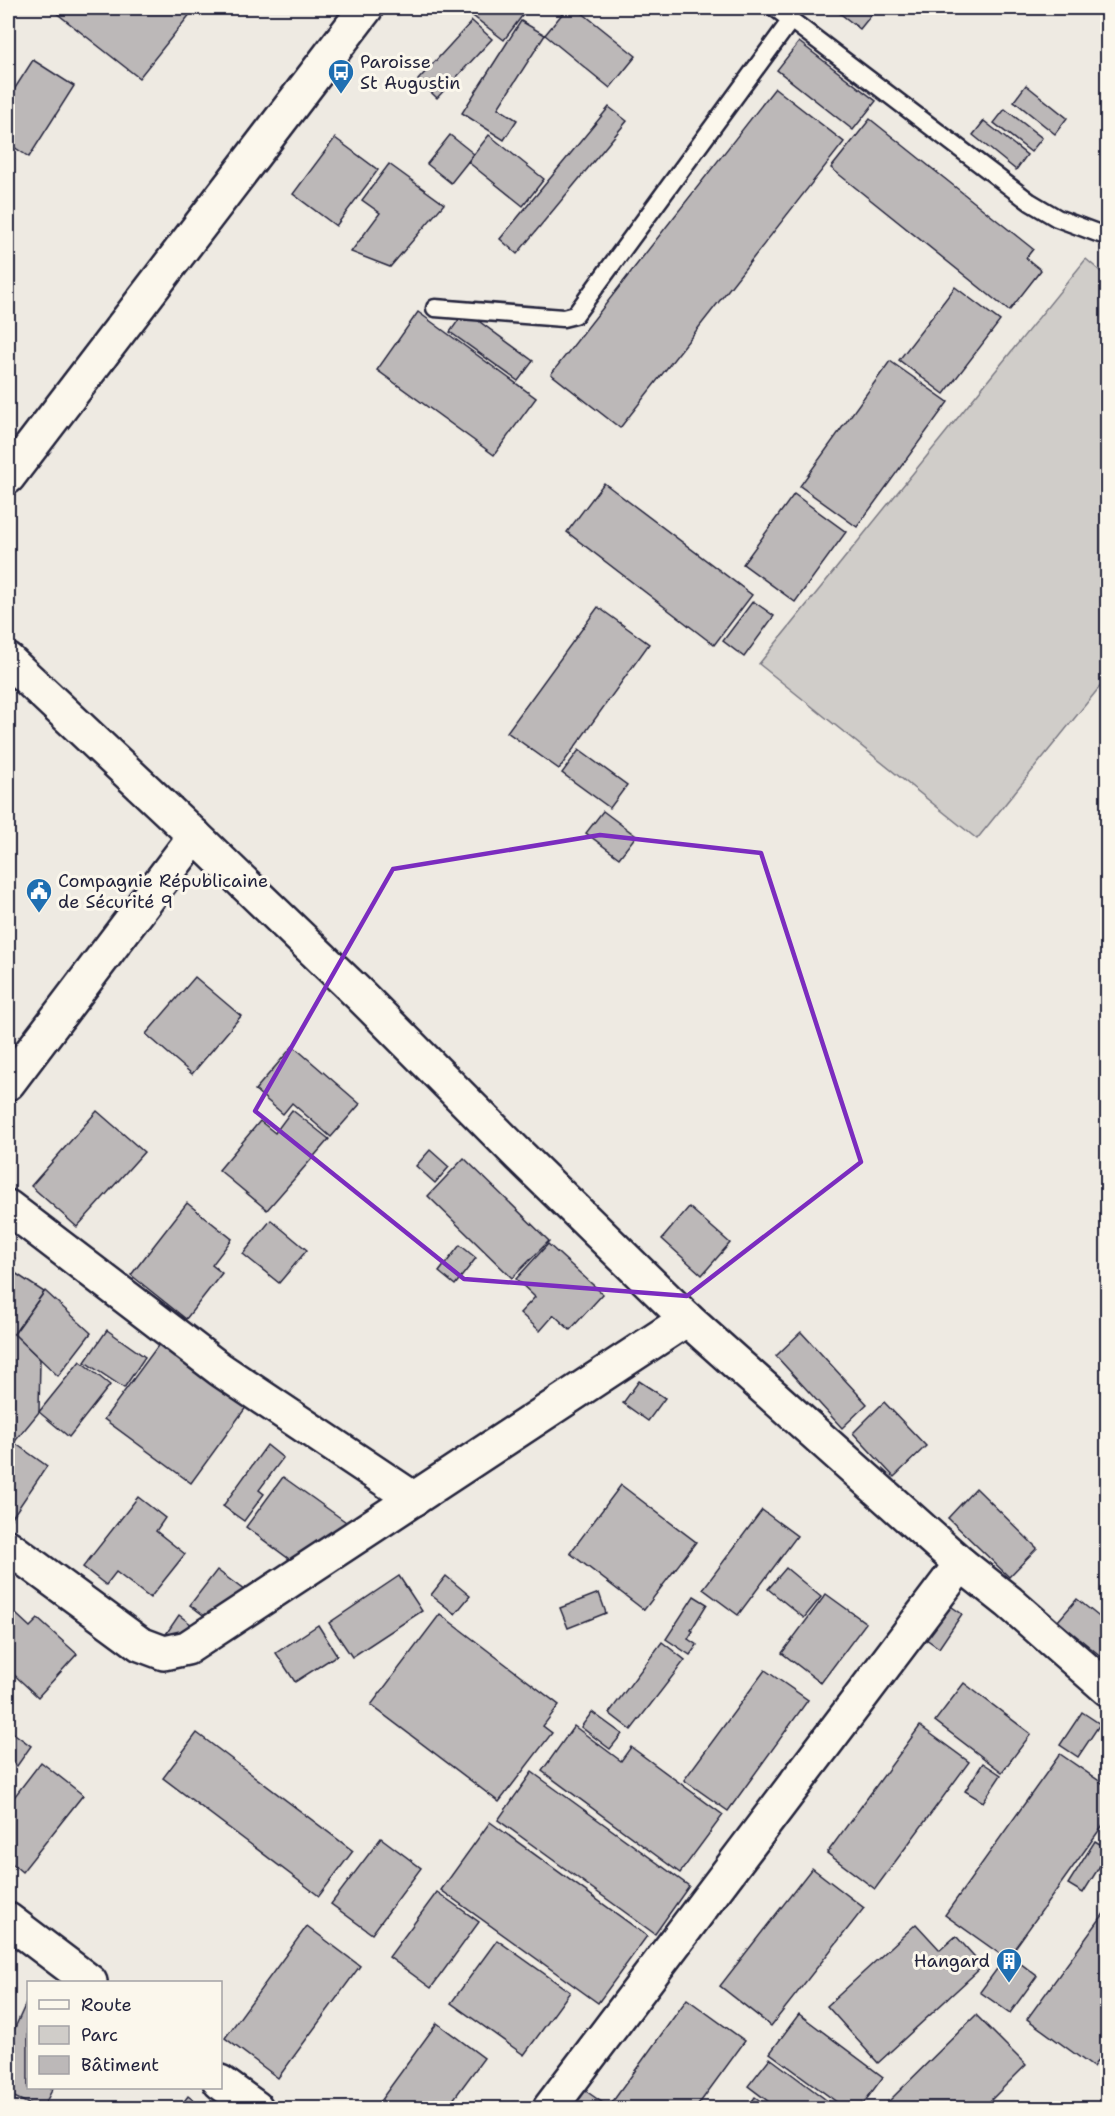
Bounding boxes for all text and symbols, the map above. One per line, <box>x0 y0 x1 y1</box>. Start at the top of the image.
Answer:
place label: Paroisse St Augustin <box>360 50 460 95</box>
bus stop icon: Paroisse St Augustin <box>326 57 356 95</box>
place label: Compagnie Républicaine de Sécurité 9 <box>58 869 268 914</box>
public building icon: Compagnie Républicaine de Sécurité 9 <box>24 876 54 914</box>
building icon: Hangard <box>994 1946 1024 1984</box>
place label: Hangard <box>914 1949 990 1973</box>
legend <box>27 1981 222 2089</box>
text: Route <box>81 1993 132 2017</box>
text: Parc <box>81 2023 118 2047</box>
text: Bâtiment <box>81 2053 159 2077</box>

